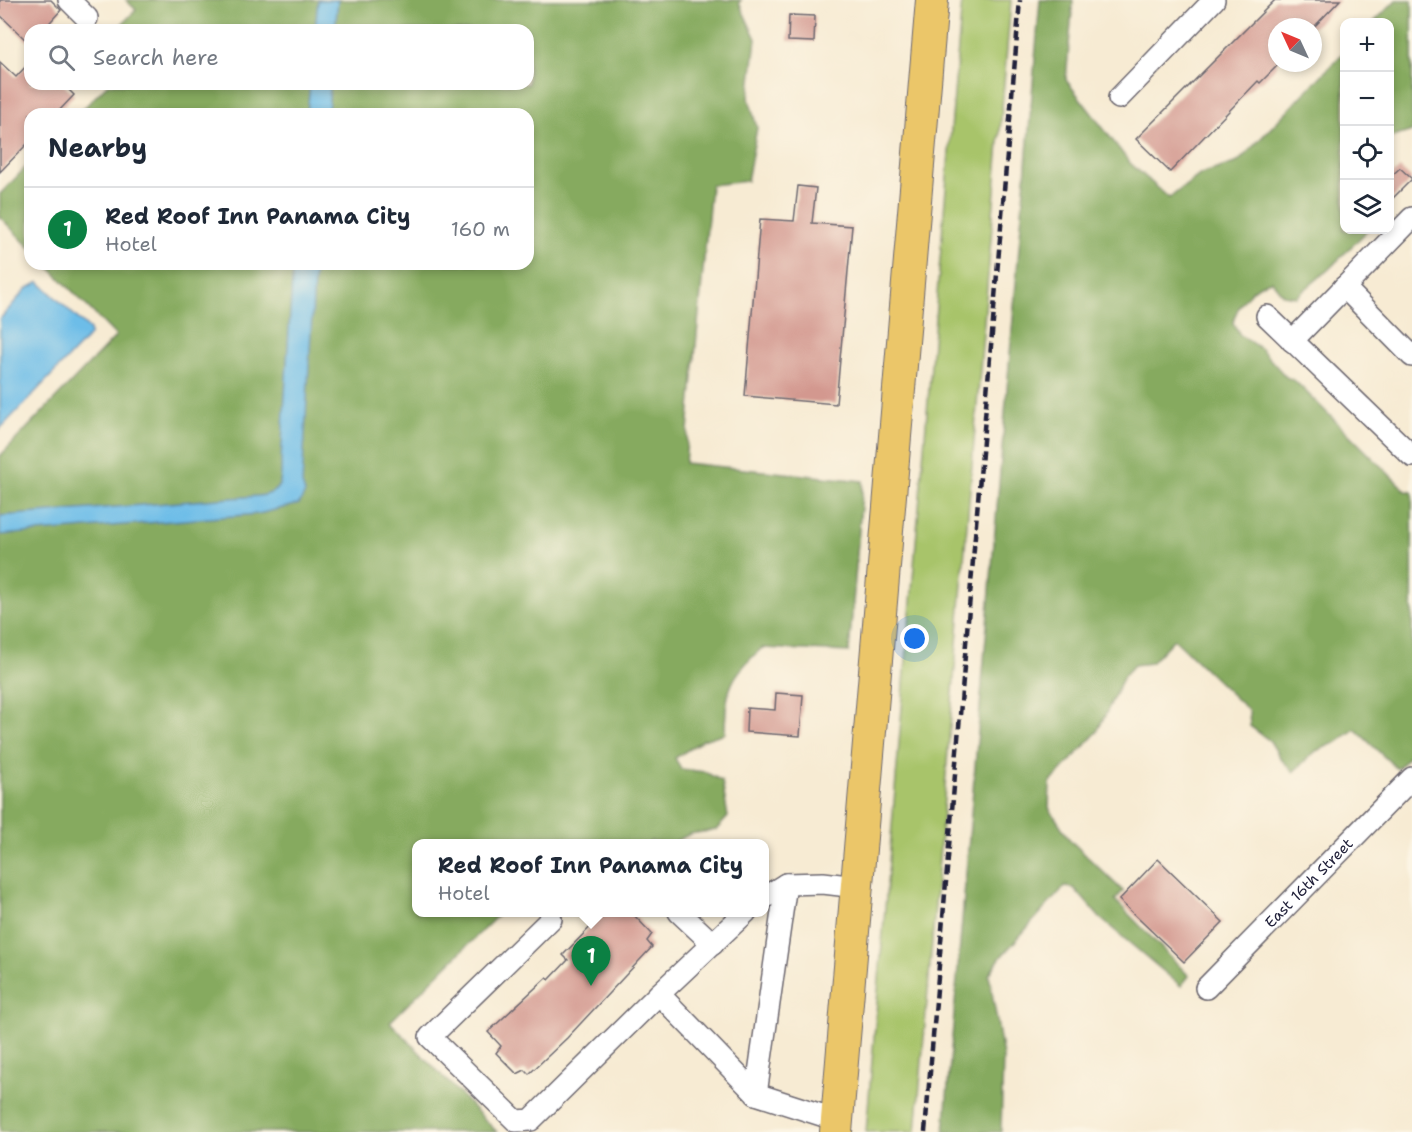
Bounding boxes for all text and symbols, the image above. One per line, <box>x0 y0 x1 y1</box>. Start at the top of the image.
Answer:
north arrow <box>1268 18 1322 72</box>
map controls <box>1340 18 1394 234</box>
button: + <box>1340 18 1394 72</box>
search box <box>24 24 534 90</box>
icon: search <box>45 41 78 74</box>
text: Search here <box>93 43 219 72</box>
button: − <box>1340 72 1394 126</box>
button: locate <box>1340 126 1394 180</box>
text: Nearby <box>48 130 147 165</box>
button: layers <box>1340 180 1394 234</box>
text: Red Roof Inn Panama City <box>105 202 411 231</box>
text: 1 <box>63 216 72 242</box>
text: 160 m <box>451 216 510 242</box>
text: Hotel <box>105 231 157 257</box>
your location <box>900 624 929 653</box>
street label: East 16th Street <box>1260 834 1357 932</box>
popup <box>412 839 769 917</box>
text: Red Roof Inn Panama City <box>438 851 743 880</box>
text: Hotel <box>438 880 490 906</box>
pin: 1 <box>572 936 610 986</box>

